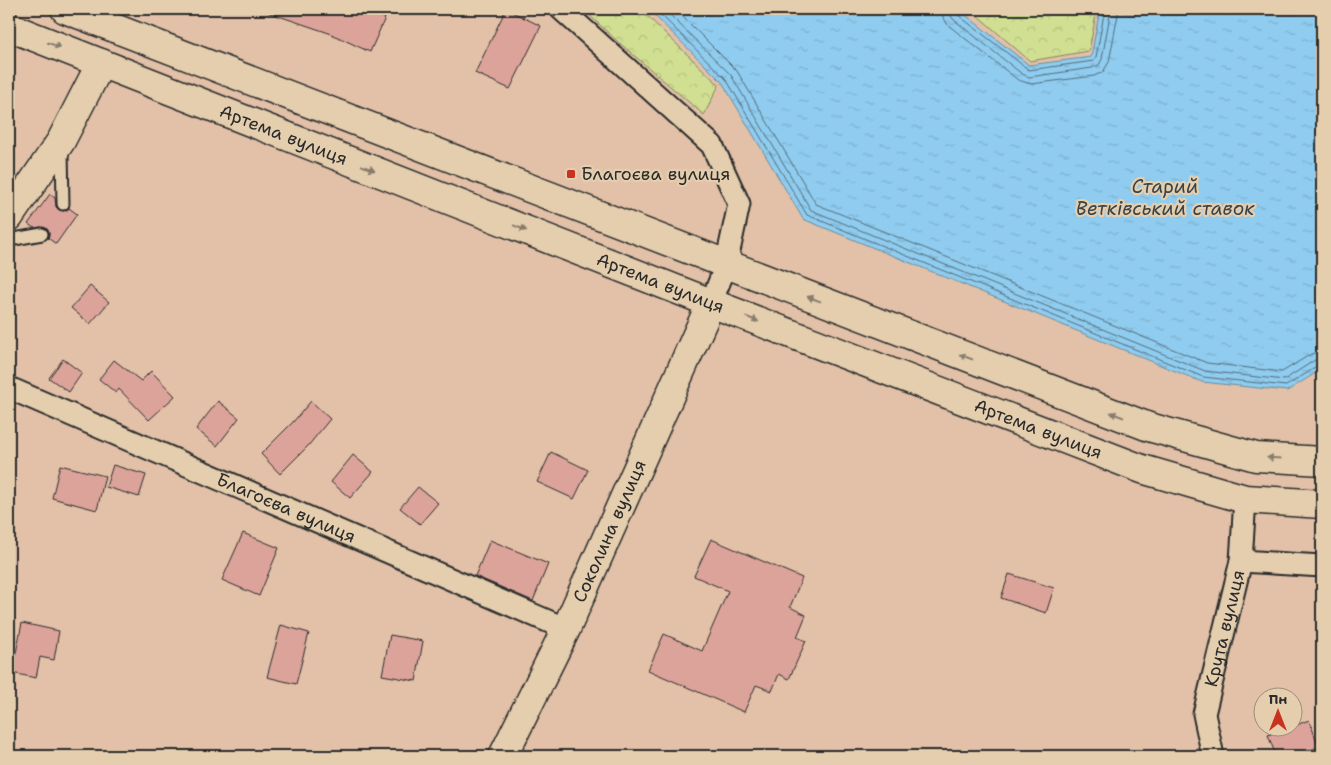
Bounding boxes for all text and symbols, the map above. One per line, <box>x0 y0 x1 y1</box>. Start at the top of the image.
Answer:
one-way arrow <box>47 41 62 49</box>
street label: Артема вулиця <box>216 99 351 171</box>
place label: Благоєва вулиця <box>581 162 730 186</box>
one-way arrow <box>361 165 375 173</box>
marker: Благоєва вулиця <box>565 168 577 180</box>
water label: Старий Ветківський ставок <box>1076 174 1255 221</box>
one-way arrow <box>512 225 527 232</box>
street label: Артема вулиця <box>593 247 728 319</box>
one-way arrow <box>806 295 821 303</box>
one-way arrow <box>745 315 760 323</box>
one-way arrow <box>958 353 973 360</box>
street label: Артема вулиця <box>971 394 1106 465</box>
one-way arrow <box>1110 411 1125 418</box>
one-way arrow <box>1265 453 1281 461</box>
street label: Соколина вулиця <box>567 456 652 606</box>
street label: Благоєва вулиця <box>213 467 360 549</box>
street label: Крута вулиця <box>1199 567 1250 689</box>
north arrow <box>1254 688 1304 738</box>
text: Пн <box>1269 690 1287 708</box>

